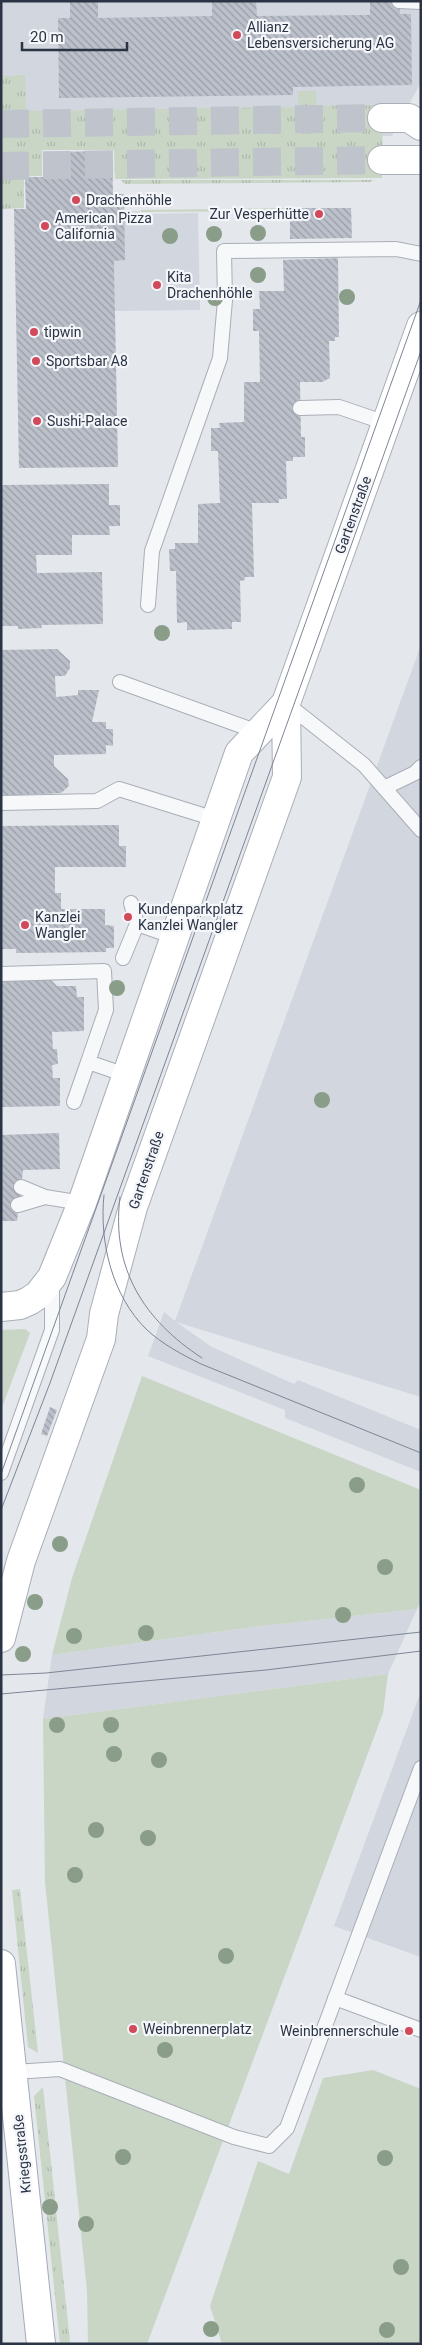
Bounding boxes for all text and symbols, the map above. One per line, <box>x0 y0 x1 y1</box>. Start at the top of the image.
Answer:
place label: Allianz Lebensversicherung AG <box>247 19 394 51</box>
scale bar <box>22 20 128 52</box>
text: 20 m <box>30 28 64 46</box>
marker: Allianz Lebensversicherung AG <box>231 29 243 41</box>
place label: Drachenhöhle <box>86 192 172 208</box>
marker: Drachenhöhle <box>70 194 82 206</box>
place label: Zur Vesperhütte <box>210 206 309 222</box>
marker: Zur Vesperhütte <box>313 208 325 220</box>
place label: American Pizza California <box>55 210 152 242</box>
marker: American Pizza California <box>39 220 51 232</box>
place label: Kita Drachenhöhle <box>167 269 253 301</box>
marker: Kita Drachenhöhle <box>151 279 163 291</box>
place label: tipwin <box>44 324 82 340</box>
marker: tipwin <box>28 326 40 338</box>
place label: Sportsbar A8 <box>46 353 128 369</box>
marker: Sportsbar A8 <box>30 355 42 367</box>
place label: Sushi-Palace <box>47 413 127 429</box>
marker: Sushi-Palace <box>31 415 43 427</box>
street label: Gartenstraße <box>332 474 374 556</box>
place label: Kundenparkplatz Kanzlei Wangler <box>138 901 243 933</box>
place label: Kanzlei Wangler <box>35 909 86 941</box>
marker: Kundenparkplatz Kanzlei Wangler <box>122 911 134 923</box>
marker: Kanzlei Wangler <box>19 919 31 931</box>
street label: Gartenstraße <box>125 1129 167 1211</box>
place label: Weinbrennerplatz <box>143 2021 252 2037</box>
marker: Weinbrennerplatz <box>127 2023 139 2035</box>
place label: Weinbrennerschule <box>280 2023 399 2039</box>
marker: Weinbrennerschule <box>403 2025 415 2037</box>
street label: Kriegsstraße <box>10 2114 34 2194</box>

